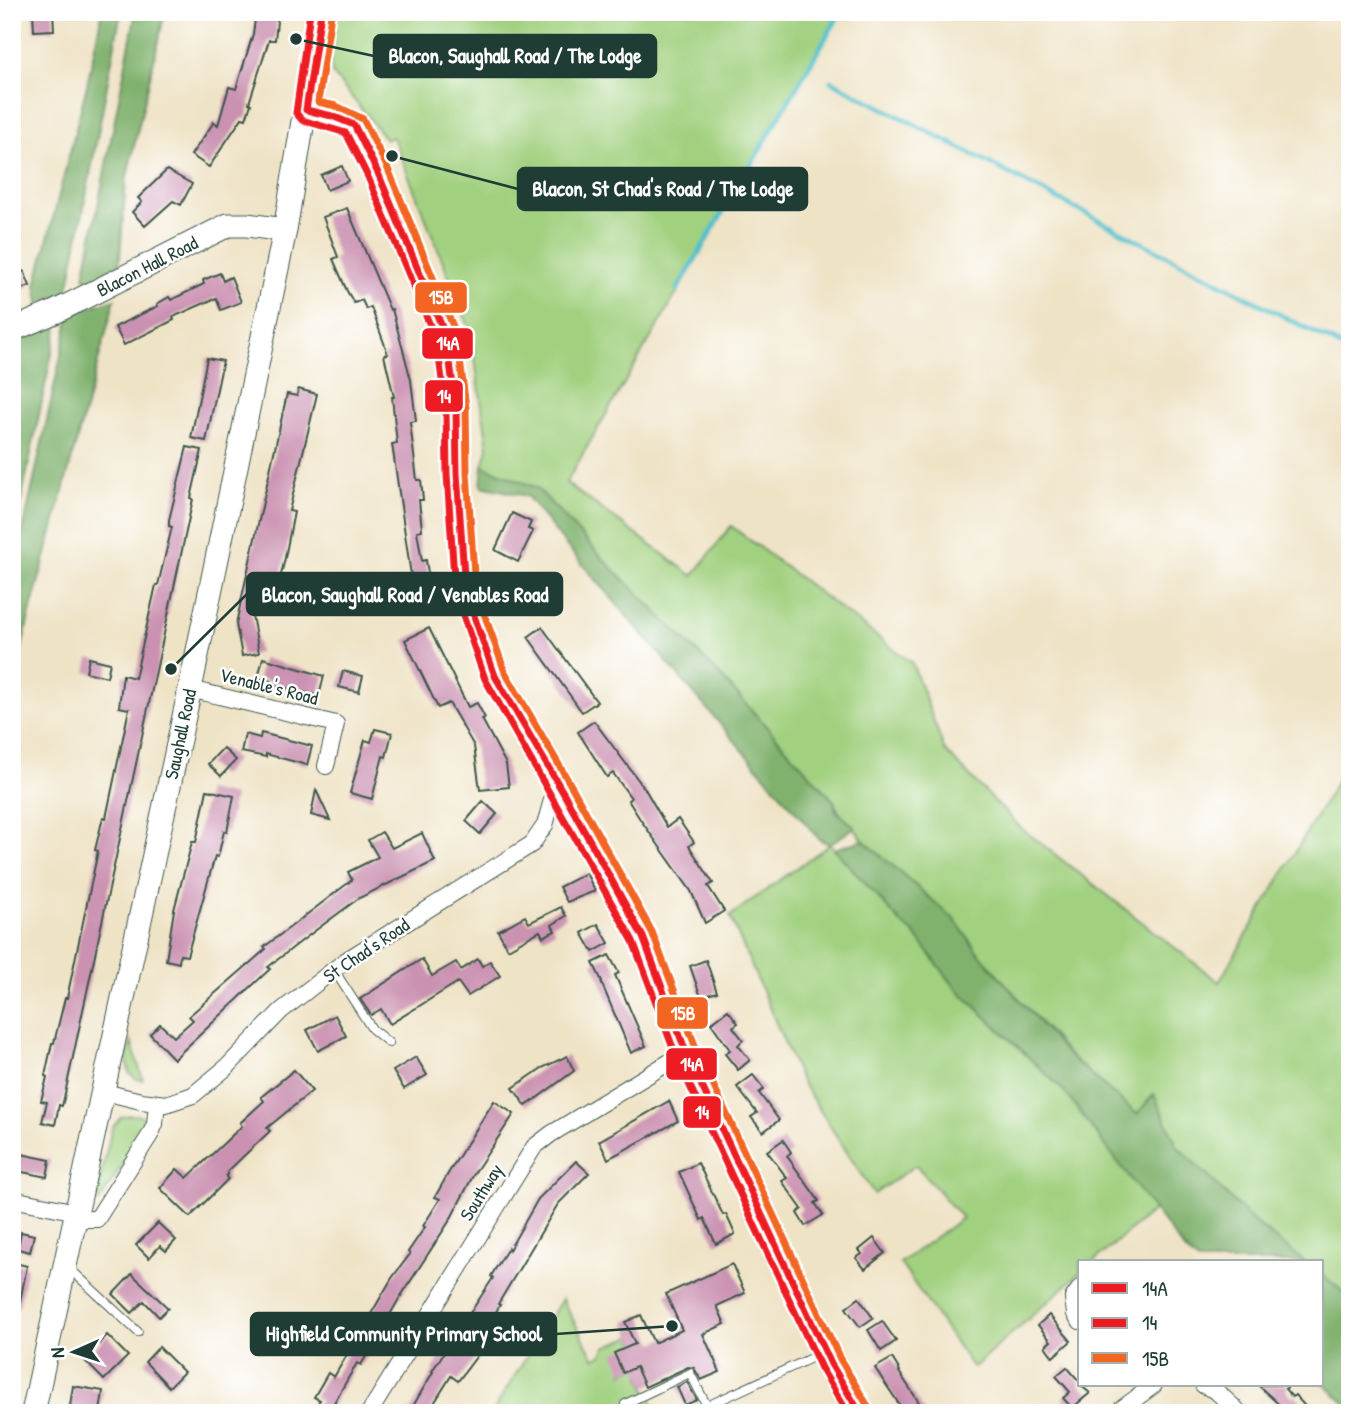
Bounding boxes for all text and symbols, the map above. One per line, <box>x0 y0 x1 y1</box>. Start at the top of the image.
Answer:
callout: Blacon, Saughall Road / The Lodge <box>374 35 656 77</box>
text: Blacon, Saughall Road / The Lodge <box>388 41 642 71</box>
callout: Blacon, St Chad's Road / The Lodge <box>518 168 807 210</box>
text: Blacon, St Chad's Road / The Lodge <box>532 174 794 204</box>
street label: Blacon Hall Road <box>92 229 203 303</box>
line badge: 15B <box>414 281 468 314</box>
text: 15B <box>429 284 454 310</box>
line badge: 14A <box>421 327 474 360</box>
text: 14A <box>436 330 460 356</box>
line badge: 14 <box>424 379 464 413</box>
text: 14 <box>437 383 451 409</box>
callout: Blacon, Saughall Road / Venables Road <box>247 573 562 615</box>
text: Blacon, Saughall Road / Venables Road <box>262 580 549 610</box>
street label: Venable's Road <box>217 661 322 711</box>
street label: Saughall Road <box>158 686 202 781</box>
street label: St Chad's Road <box>318 911 415 988</box>
line badge: 15B <box>656 996 709 1030</box>
text: 15B <box>671 1000 696 1026</box>
line badge: 14A <box>665 1047 718 1081</box>
text: 14A <box>680 1051 704 1077</box>
line badge: 14 <box>682 1095 722 1129</box>
text: 14 <box>695 1099 709 1125</box>
street label: Southway <box>453 1158 509 1226</box>
legend <box>1078 1260 1324 1386</box>
text: 14A <box>1142 1274 1168 1303</box>
text: 14 <box>1142 1308 1158 1337</box>
callout: Highfield Community Primary School <box>251 1313 556 1355</box>
north arrow <box>38 1316 108 1386</box>
text: Highfield Community Primary School <box>266 1319 543 1349</box>
text: 15B <box>1142 1344 1169 1373</box>
text: N <box>44 1347 70 1359</box>

